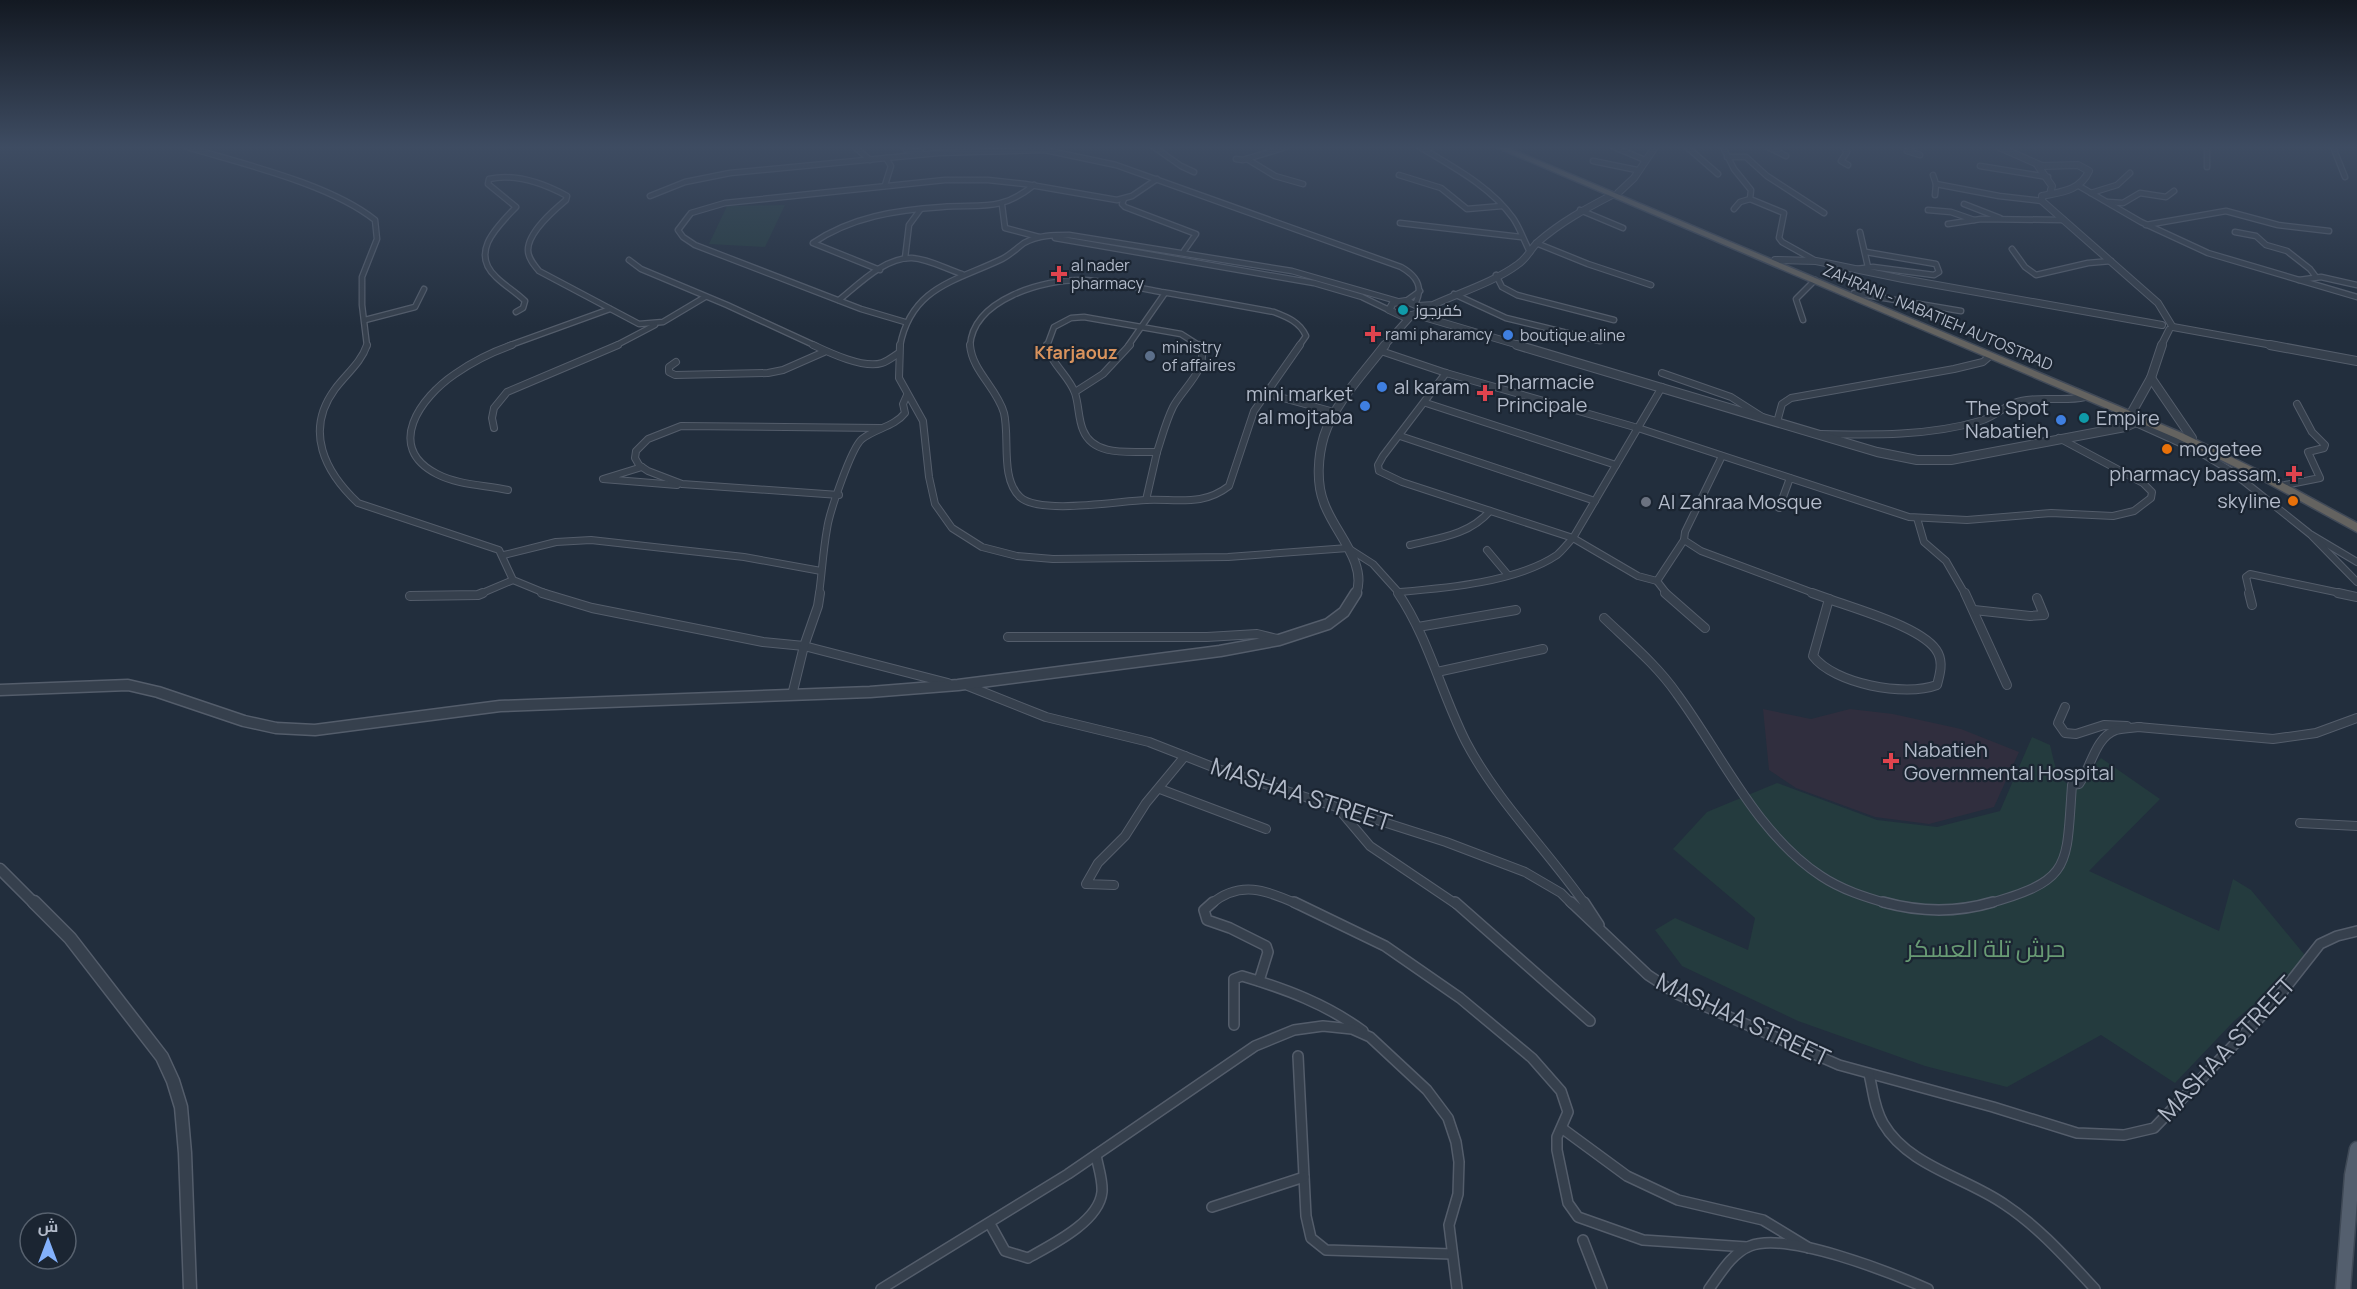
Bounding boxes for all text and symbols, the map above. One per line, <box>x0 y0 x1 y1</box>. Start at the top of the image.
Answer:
place label: al nader pharmacy <box>1071 254 1145 294</box>
street label: ZAHRANI - NABATIEH AUTOSTRAD <box>1820 258 2057 376</box>
marker: al nader pharmacy <box>1052 267 1066 281</box>
place label: كفرجوز <box>1414 299 1462 321</box>
marker: كفرجوز <box>1396 303 1410 317</box>
place label: rami pharamcy <box>1385 323 1493 345</box>
place label: boutique aline <box>1520 324 1625 346</box>
marker: rami pharamcy <box>1366 327 1380 341</box>
marker: boutique aline <box>1501 328 1515 342</box>
place label: ministry of affaires <box>1162 336 1236 376</box>
district label: Kfarjaouz <box>1034 340 1118 364</box>
marker: ministry of affaires <box>1143 349 1157 363</box>
place label: Pharmacie Principale <box>1497 368 1594 418</box>
place label: al karam <box>1394 373 1470 400</box>
place label: mini market al mojtaba <box>1246 380 1353 430</box>
marker: al karam <box>1375 380 1389 394</box>
marker: Pharmacie Principale <box>1478 386 1492 400</box>
place label: The Spot Nabatieh <box>1965 394 2049 444</box>
marker: mini market al mojtaba <box>1358 399 1372 413</box>
place label: Empire <box>2096 404 2160 431</box>
marker: Empire <box>2077 411 2091 425</box>
marker: The Spot Nabatieh <box>2054 413 2068 427</box>
place label: mogetee <box>2179 435 2262 462</box>
marker: mogetee <box>2160 442 2174 456</box>
place label: pharmacy bassam, <box>2109 460 2282 487</box>
marker: pharmacy bassam, <box>2287 467 2301 481</box>
place label: skyline <box>2217 487 2281 514</box>
place label: Al Zahraa Mosque <box>1658 488 1822 515</box>
marker: skyline <box>2286 494 2300 508</box>
marker: Al Zahraa Mosque <box>1639 495 1653 509</box>
place label: Nabatieh Governmental Hospital <box>1904 736 2114 786</box>
street label: MASHAA STREET <box>1207 749 1397 839</box>
marker: Nabatieh Governmental Hospital <box>1882 752 1900 770</box>
park label: حرش تلة العسكر <box>1905 931 2065 964</box>
street label: MASHAA STREET <box>1651 964 1836 1074</box>
street label: MASHAA STREET <box>2150 967 2303 1128</box>
north arrow <box>18 1211 78 1271</box>
text: ش <box>38 1215 58 1237</box>

